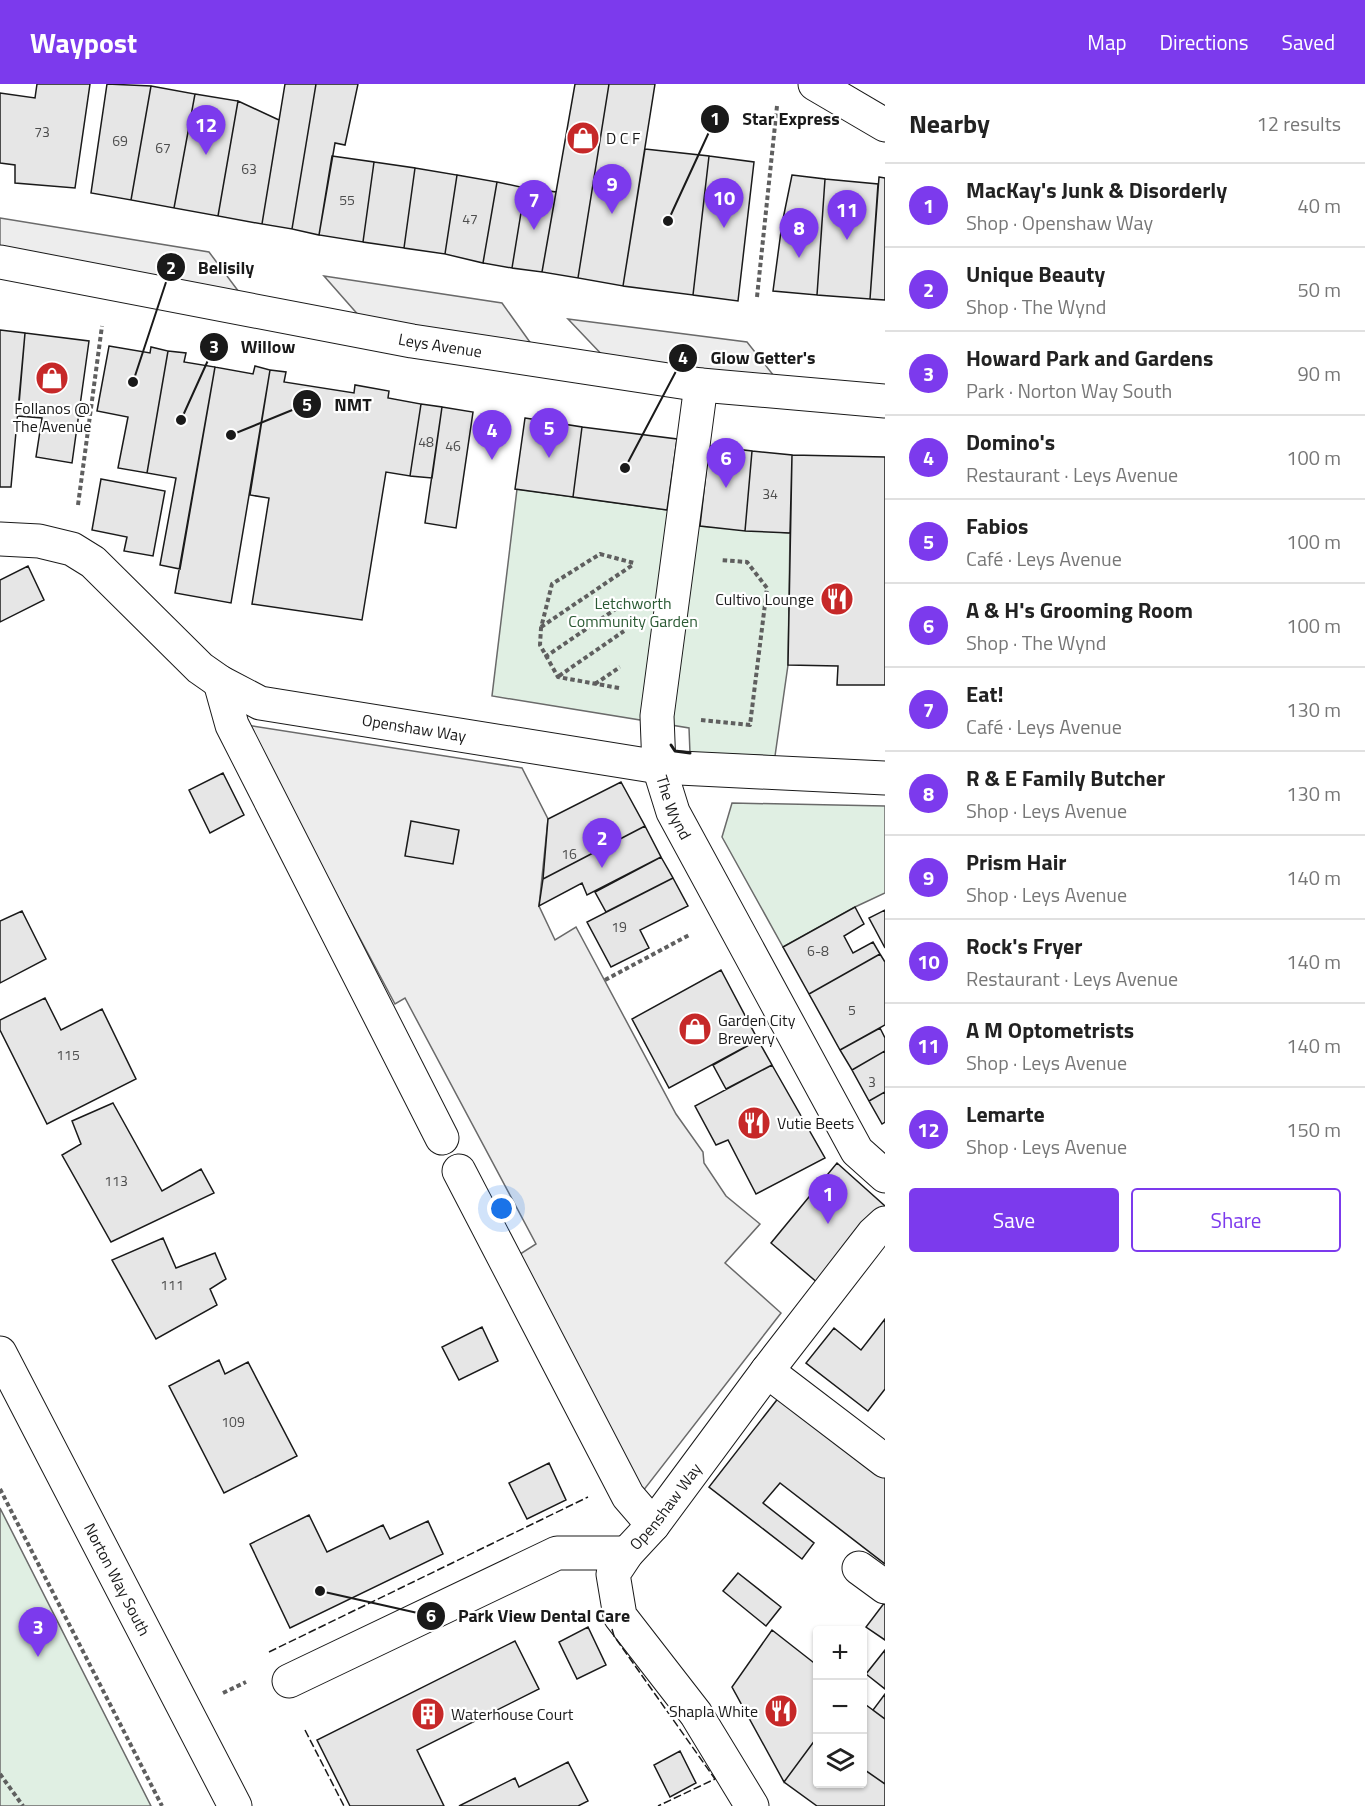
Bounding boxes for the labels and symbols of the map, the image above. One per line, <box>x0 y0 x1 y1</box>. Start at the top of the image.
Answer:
callout: Star Express <box>700 101 851 137</box>
text: 1 <box>710 105 720 132</box>
text: Star Express <box>742 105 840 132</box>
pin: 12 <box>186 106 226 155</box>
shop icon: D C F <box>565 120 601 156</box>
house number: 73 <box>34 121 50 142</box>
place label: D C F <box>606 126 640 150</box>
house number: 69 <box>112 130 128 151</box>
house number: 67 <box>155 137 171 158</box>
house number: 63 <box>241 158 257 179</box>
pin: 9 <box>592 164 632 214</box>
pin: 10 <box>704 178 744 228</box>
pin: 7 <box>514 180 554 230</box>
house number: 55 <box>339 189 355 210</box>
pin: 11 <box>828 190 866 240</box>
house number: 47 <box>462 208 478 229</box>
pin: 8 <box>780 208 818 258</box>
callout: Belisily <box>156 249 267 285</box>
text: 2 <box>166 254 176 281</box>
text: Belisily <box>198 254 254 281</box>
street label: Leys Avenue <box>396 327 484 363</box>
callout: Willow <box>199 329 307 365</box>
text: 3 <box>209 333 219 360</box>
text: Willow <box>241 333 295 360</box>
callout: Glow Getter's <box>668 340 827 376</box>
text: 4 <box>678 344 688 371</box>
text: Glow Getter's <box>710 344 816 371</box>
shop icon: Follanos @ The Avenue <box>34 360 70 396</box>
callout: NMT <box>292 386 384 422</box>
text: 5 <box>302 391 312 418</box>
text: NMT <box>334 391 372 418</box>
place label: Follanos @ The Avenue <box>13 396 91 438</box>
pin: 5 <box>530 408 568 458</box>
pin: 4 <box>472 410 512 460</box>
house number: 48 <box>418 431 434 452</box>
house number: 46 <box>445 435 461 456</box>
pin: 6 <box>706 438 746 488</box>
house number: 34 <box>762 483 778 504</box>
restaurant icon: Cultivo Lounge <box>819 581 855 617</box>
place label: Cultivo Lounge <box>715 587 814 611</box>
park label: Letchworth Community Garden <box>568 591 698 633</box>
street label: Openshaw Way <box>360 708 468 748</box>
street label: The Wynd <box>650 772 698 844</box>
pin: 2 <box>582 818 622 868</box>
house number: 16 <box>561 843 577 864</box>
house number: 19 <box>611 916 627 937</box>
house number: 6-8 <box>807 940 829 961</box>
house number: 5 <box>848 999 856 1020</box>
place label: Garden City Brewery <box>718 1008 796 1050</box>
shop icon: Garden City Brewery <box>677 1011 713 1047</box>
house number: 115 <box>56 1044 80 1065</box>
house number: 3 <box>868 1071 876 1092</box>
restaurant icon: Vutie Beets <box>736 1105 772 1141</box>
place label: Vutie Beets <box>777 1111 854 1135</box>
house number: 113 <box>104 1170 128 1191</box>
pin: 1 <box>808 1174 848 1224</box>
your location <box>487 1194 516 1223</box>
house number: 111 <box>160 1274 184 1295</box>
house number: 109 <box>221 1411 245 1432</box>
street label: Openshaw Way <box>624 1458 707 1555</box>
street label: Norton Way South <box>78 1519 157 1640</box>
callout: Park View Dental Care <box>416 1598 642 1634</box>
text: 6 <box>426 1602 436 1629</box>
text: Park View Dental Care <box>458 1602 630 1629</box>
pin: 3 <box>18 1608 57 1657</box>
restaurant icon: Shapla White <box>763 1693 799 1729</box>
building icon: Waterhouse Court <box>410 1696 446 1732</box>
place label: Shapla White <box>669 1699 758 1723</box>
place label: Waterhouse Court <box>451 1702 574 1726</box>

